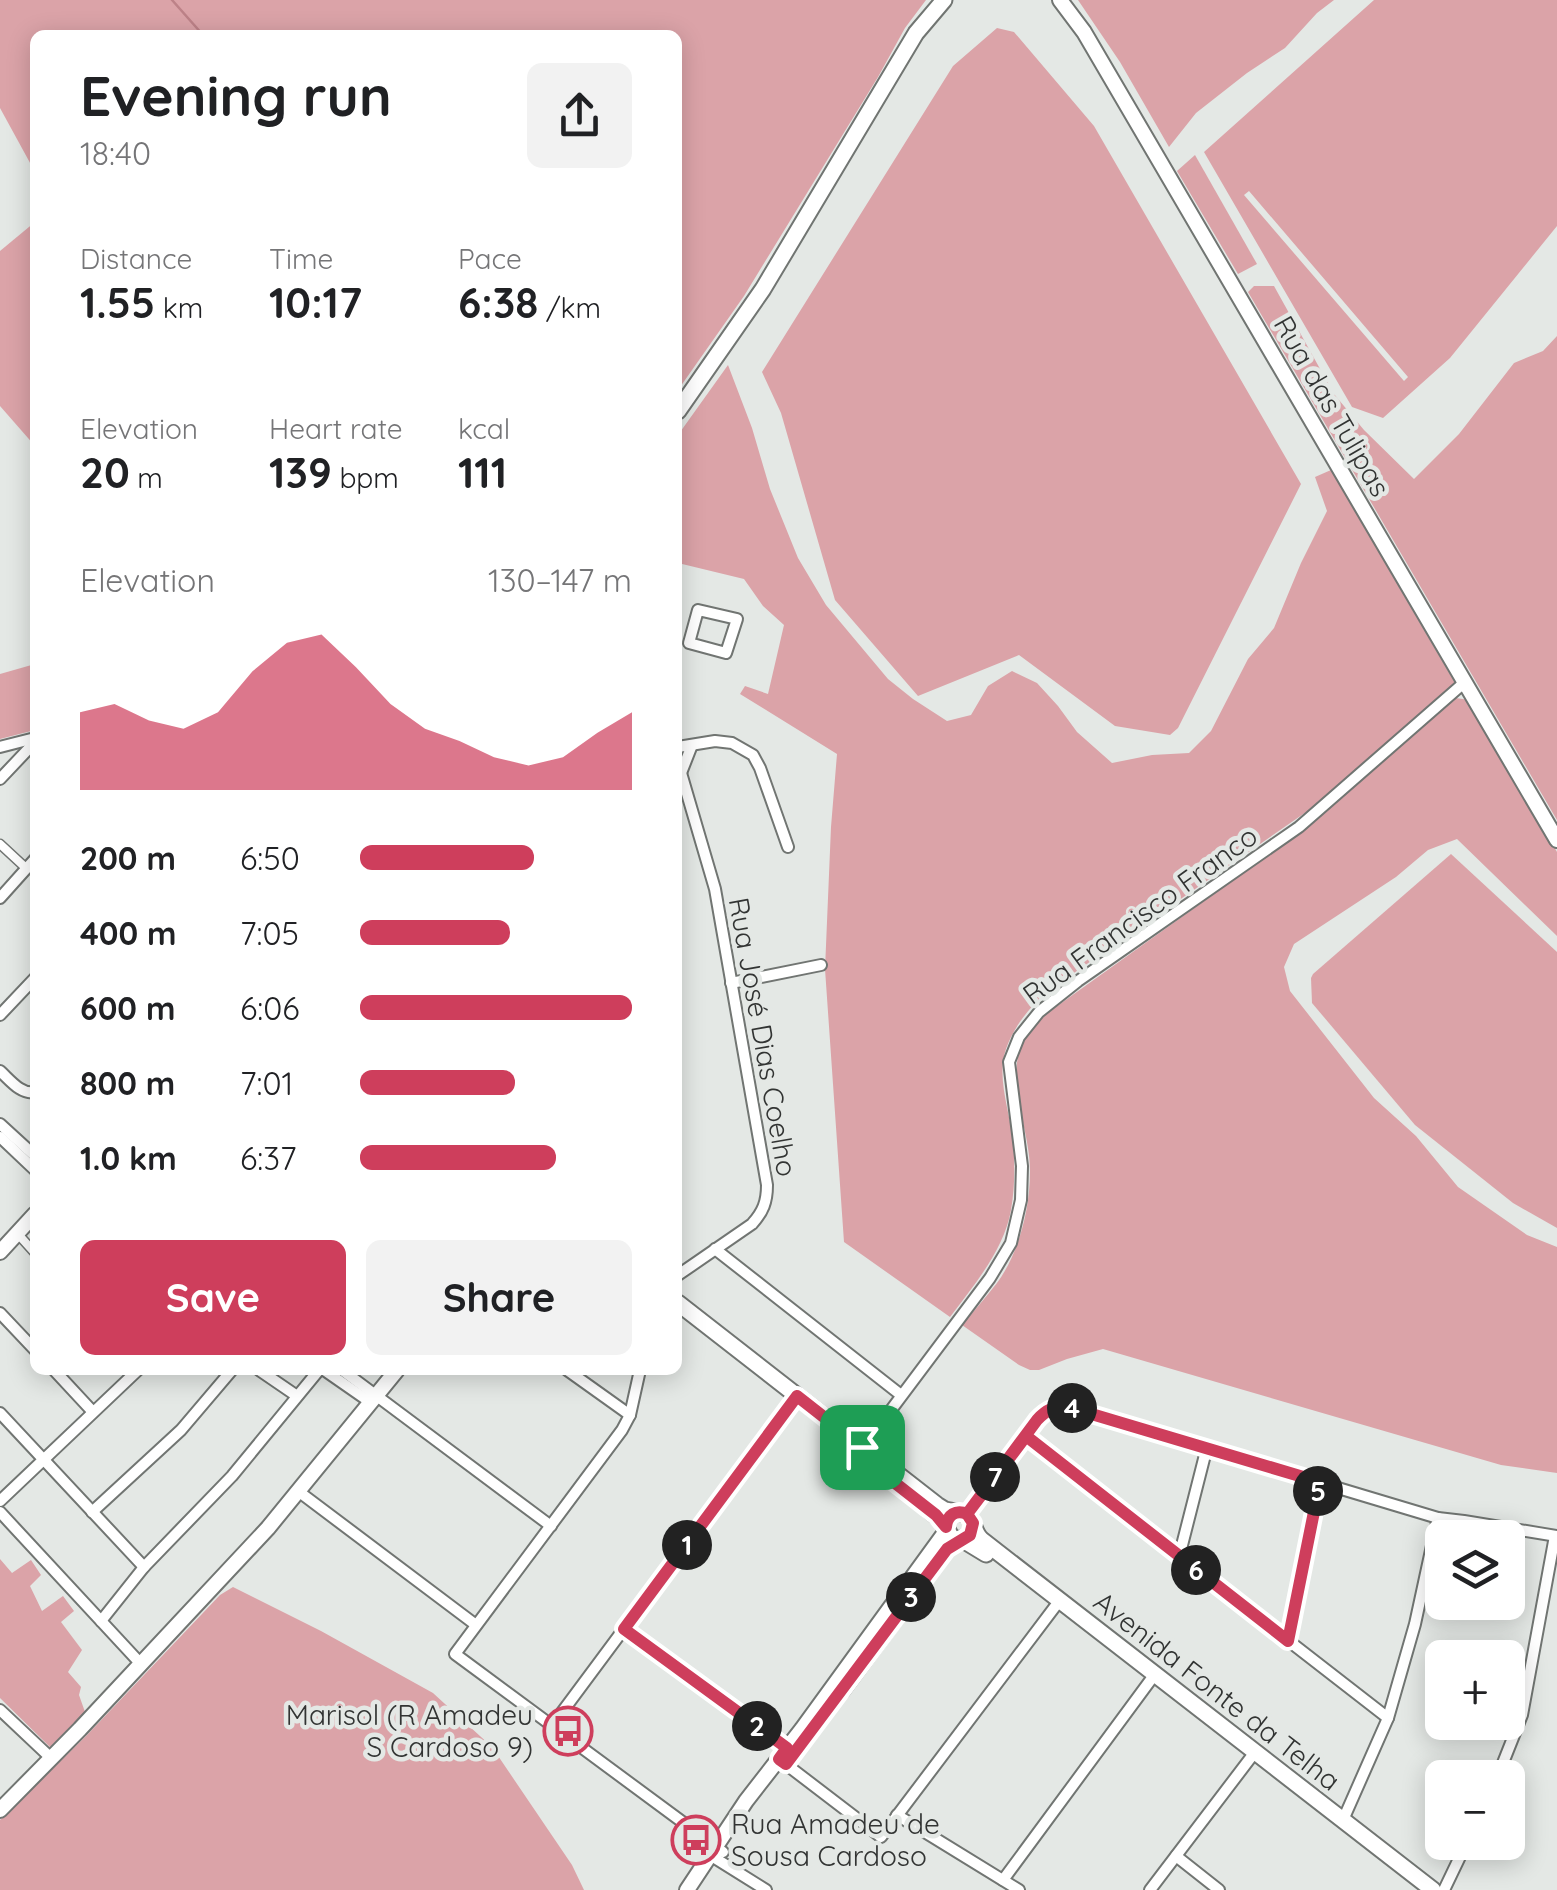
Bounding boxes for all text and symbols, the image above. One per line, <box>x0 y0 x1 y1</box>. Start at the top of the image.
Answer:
text: Evening run <box>80 61 392 130</box>
button: share <box>527 63 632 168</box>
text: 18:40 <box>80 133 151 173</box>
text: Distance <box>80 241 192 276</box>
text: Time <box>269 241 333 276</box>
text: Pace <box>458 241 522 276</box>
text: 1.55 <box>80 276 155 329</box>
text: 10:17 <box>269 276 362 329</box>
text: 6:38 <box>458 276 538 329</box>
text: km <box>155 290 203 325</box>
text: /km <box>538 290 601 325</box>
street label: Rua das Tulipas <box>1267 309 1398 502</box>
text: Elevation <box>80 411 198 446</box>
text: Heart rate <box>269 411 403 446</box>
text: kcal <box>458 411 510 446</box>
text: 20 <box>80 446 130 499</box>
text: 139 <box>269 446 332 499</box>
text: 111 <box>458 446 507 499</box>
text: m <box>130 460 163 495</box>
text: bpm <box>332 460 399 495</box>
text: Elevation <box>80 560 215 600</box>
text: 130–147 m <box>488 560 632 600</box>
street label: Rua Francisco Franco <box>1016 818 1264 1011</box>
text: 200 m <box>80 838 176 878</box>
text: 6:50 <box>240 838 300 878</box>
street label: Rua José Dias Coelho <box>722 895 805 1179</box>
text: 400 m <box>80 913 177 953</box>
text: 7:05 <box>240 913 299 953</box>
text: 600 m <box>80 988 175 1028</box>
text: 6:06 <box>240 988 299 1028</box>
text: 800 m <box>80 1063 175 1103</box>
text: 7:01 <box>240 1063 293 1103</box>
text: 1.0 km <box>80 1138 177 1178</box>
text: 6:37 <box>240 1138 296 1178</box>
button: Save <box>80 1240 346 1355</box>
button: Share <box>366 1240 632 1355</box>
pin: 4 <box>1047 1383 1097 1433</box>
text: 4 <box>1064 1390 1080 1425</box>
pin <box>820 1405 905 1490</box>
icon: arrive <box>835 1420 890 1475</box>
pin: 7 <box>970 1452 1020 1502</box>
text: 7 <box>987 1459 1003 1494</box>
pin: 5 <box>1293 1466 1343 1516</box>
text: 5 <box>1310 1473 1326 1508</box>
pin: 1 <box>662 1520 712 1570</box>
map controls <box>1425 1520 1525 1860</box>
button: layers <box>1425 1520 1525 1620</box>
text: 1 <box>682 1527 692 1562</box>
pin: 6 <box>1171 1545 1221 1595</box>
text: 6 <box>1188 1552 1204 1587</box>
pin: 3 <box>886 1572 936 1622</box>
text: 3 <box>903 1579 919 1614</box>
street label: Avenida Fonte da Telha <box>1087 1583 1348 1798</box>
button: + <box>1425 1640 1525 1740</box>
place label: Marisol (R Amadeu S Cardoso 9) <box>286 1697 533 1764</box>
pin: 2 <box>732 1701 782 1751</box>
bus stop icon: Marisol (R Amadeu S Cardoso 9) <box>542 1705 594 1757</box>
text: 2 <box>749 1708 765 1743</box>
button: − <box>1425 1760 1525 1860</box>
place label: Rua Amadeu de Sousa Cardoso <box>731 1806 940 1873</box>
bus stop icon: Rua Amadeu de Sousa Cardoso <box>670 1814 722 1866</box>

